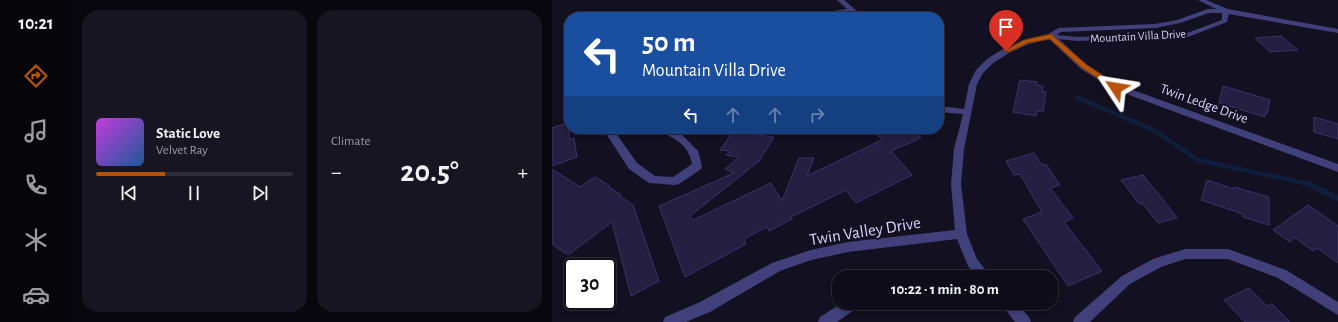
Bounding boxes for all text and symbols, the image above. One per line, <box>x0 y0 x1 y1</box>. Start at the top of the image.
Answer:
pin <box>989 10 1023 51</box>
text: 10:21 <box>19 15 53 33</box>
icon: arrive <box>995 16 1017 38</box>
street label: Mountain Villa Drive <box>1090 27 1186 45</box>
icon: left <box>576 28 628 80</box>
text: 50 m <box>642 29 696 57</box>
icon: directions <box>22 62 50 90</box>
text: Mountain Villa Drive <box>642 62 786 80</box>
position arrow <box>1095 67 1137 109</box>
street label: Twin Ledge Drive <box>1158 82 1250 126</box>
icon: left <box>680 104 702 126</box>
icon: ahead <box>722 104 744 126</box>
icon: ahead <box>764 104 786 126</box>
icon: right <box>806 104 828 126</box>
icon: music <box>22 117 50 145</box>
text: Static Love <box>156 126 220 141</box>
text: Climate <box>331 135 370 148</box>
text: Velvet Ray <box>156 144 208 157</box>
text: 20.5° <box>400 157 459 187</box>
text: − <box>331 161 342 183</box>
text: + <box>517 161 528 183</box>
icon: phone <box>22 171 50 199</box>
icon: previous <box>118 182 140 204</box>
icon: pause <box>183 182 205 204</box>
icon: next <box>249 182 271 204</box>
street label: Twin Valley Drive <box>808 214 922 249</box>
icon: climate <box>22 226 50 254</box>
speed limit sign: 30 <box>564 258 616 310</box>
icon: car <box>22 281 50 309</box>
text: 10:22 · 1 min · 80 m <box>891 282 999 297</box>

